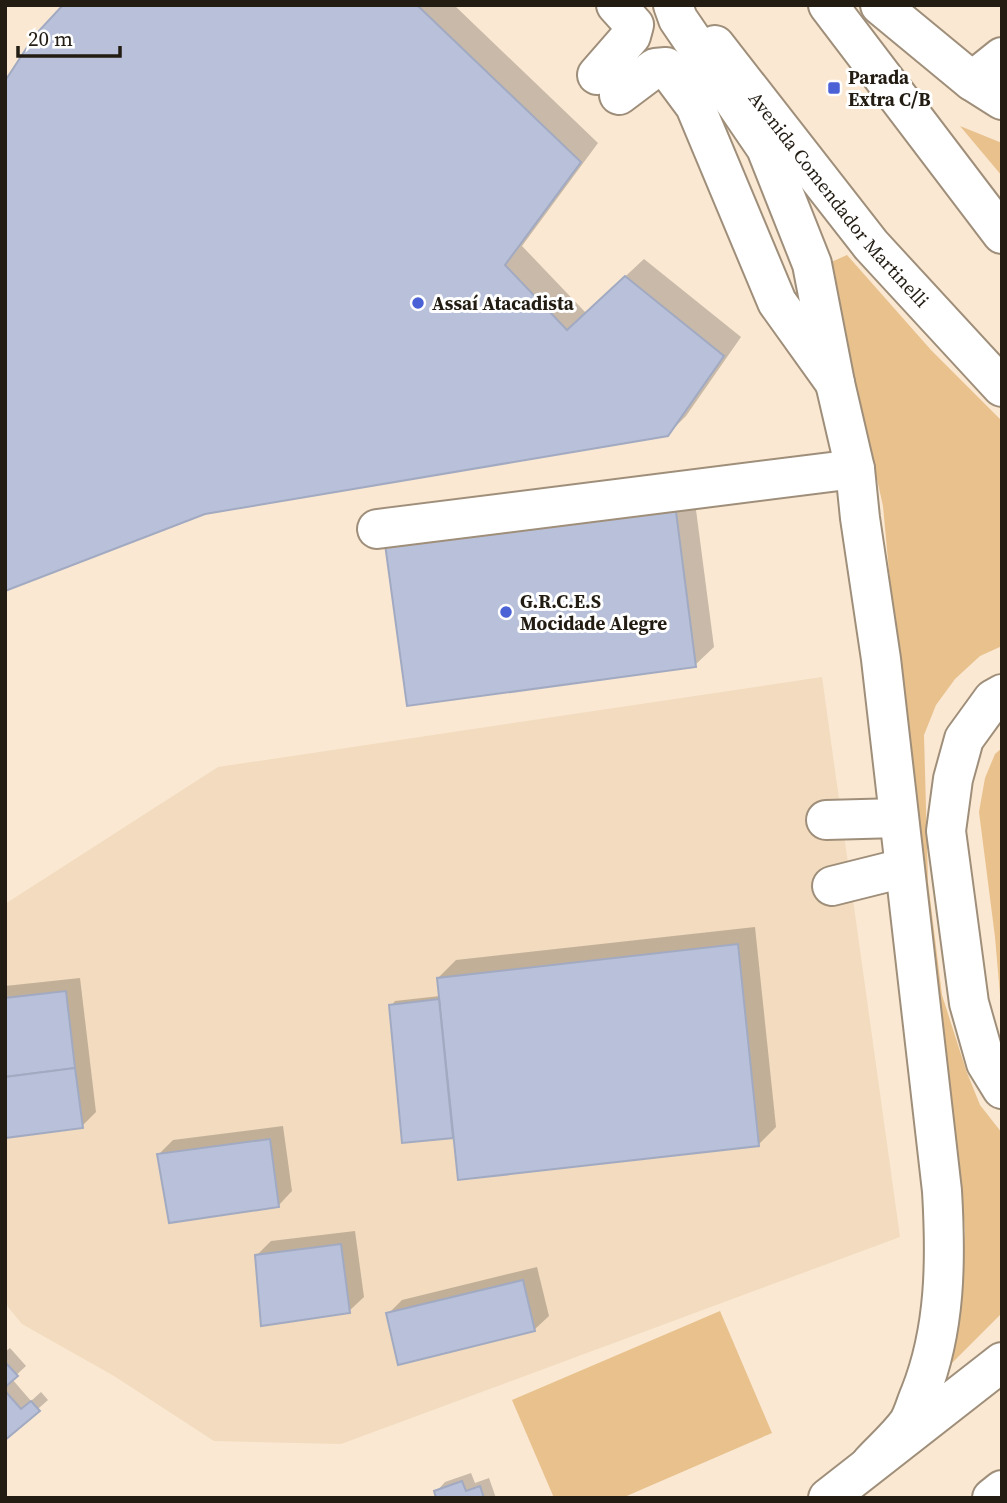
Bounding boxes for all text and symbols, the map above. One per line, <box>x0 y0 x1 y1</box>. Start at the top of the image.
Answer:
scale bar <box>18 14 119 58</box>
text: 20 m <box>28 24 73 53</box>
place label: Parada Extra C/B <box>848 64 931 112</box>
marker: Parada Extra C/B <box>826 80 842 96</box>
street label: Avenida Comendador Martinelli <box>743 86 935 313</box>
place label: Assaí Atacadista <box>432 290 575 316</box>
marker: Assaí Atacadista <box>410 295 426 311</box>
place label: G.R.C.E.S Mocidade Alegre <box>520 588 667 636</box>
marker: G.R.C.E.S Mocidade Alegre <box>498 604 514 620</box>

